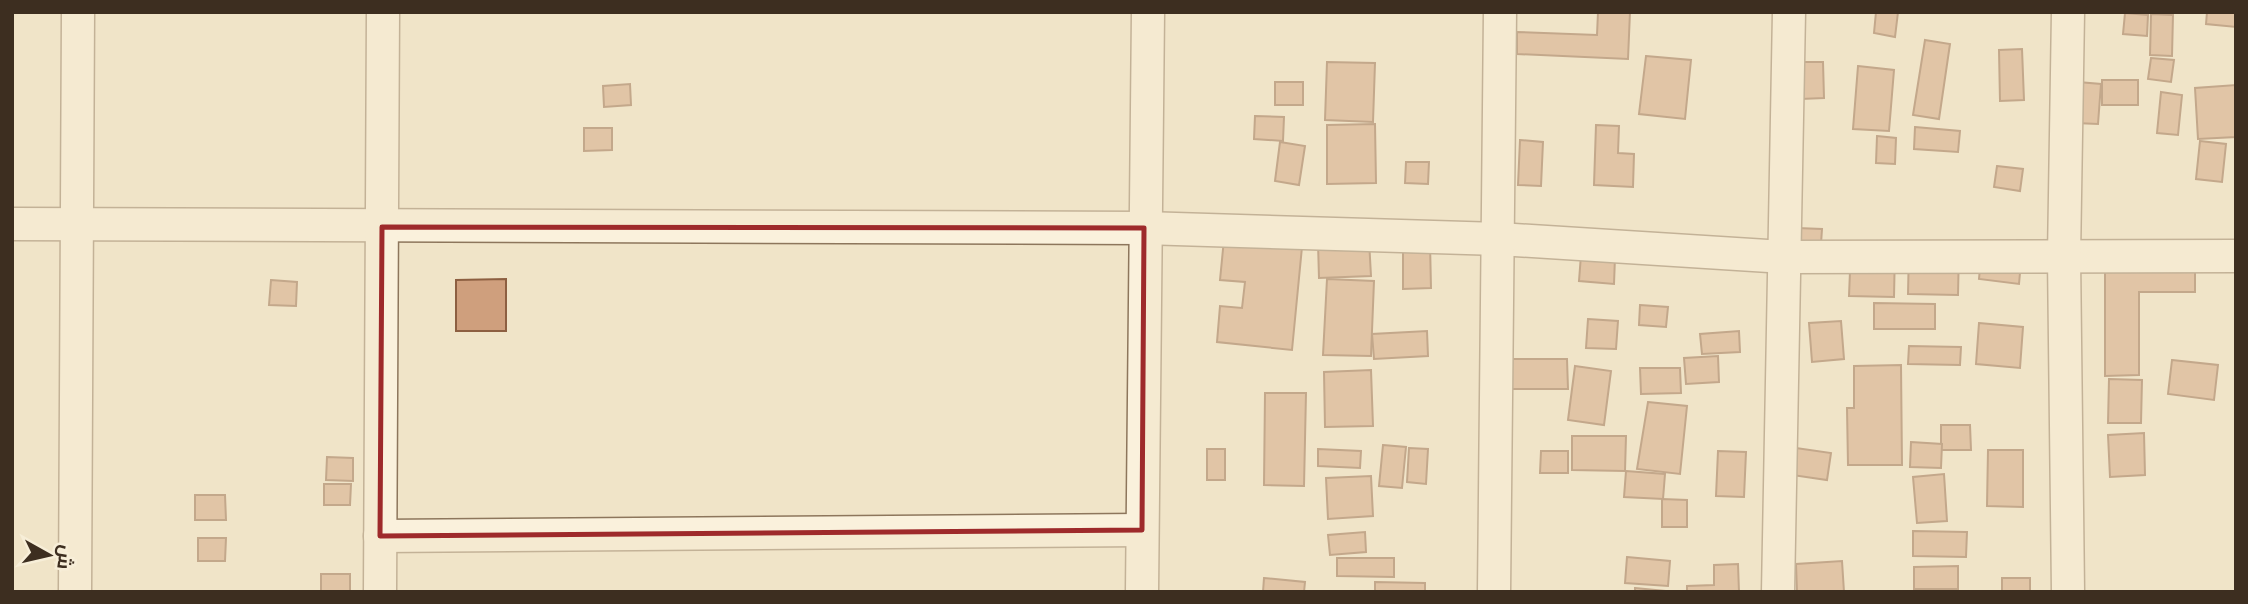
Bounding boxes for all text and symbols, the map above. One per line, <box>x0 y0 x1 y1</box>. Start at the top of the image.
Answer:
north arrow <box>14 520 84 590</box>
text: ش <box>51 543 80 571</box>

